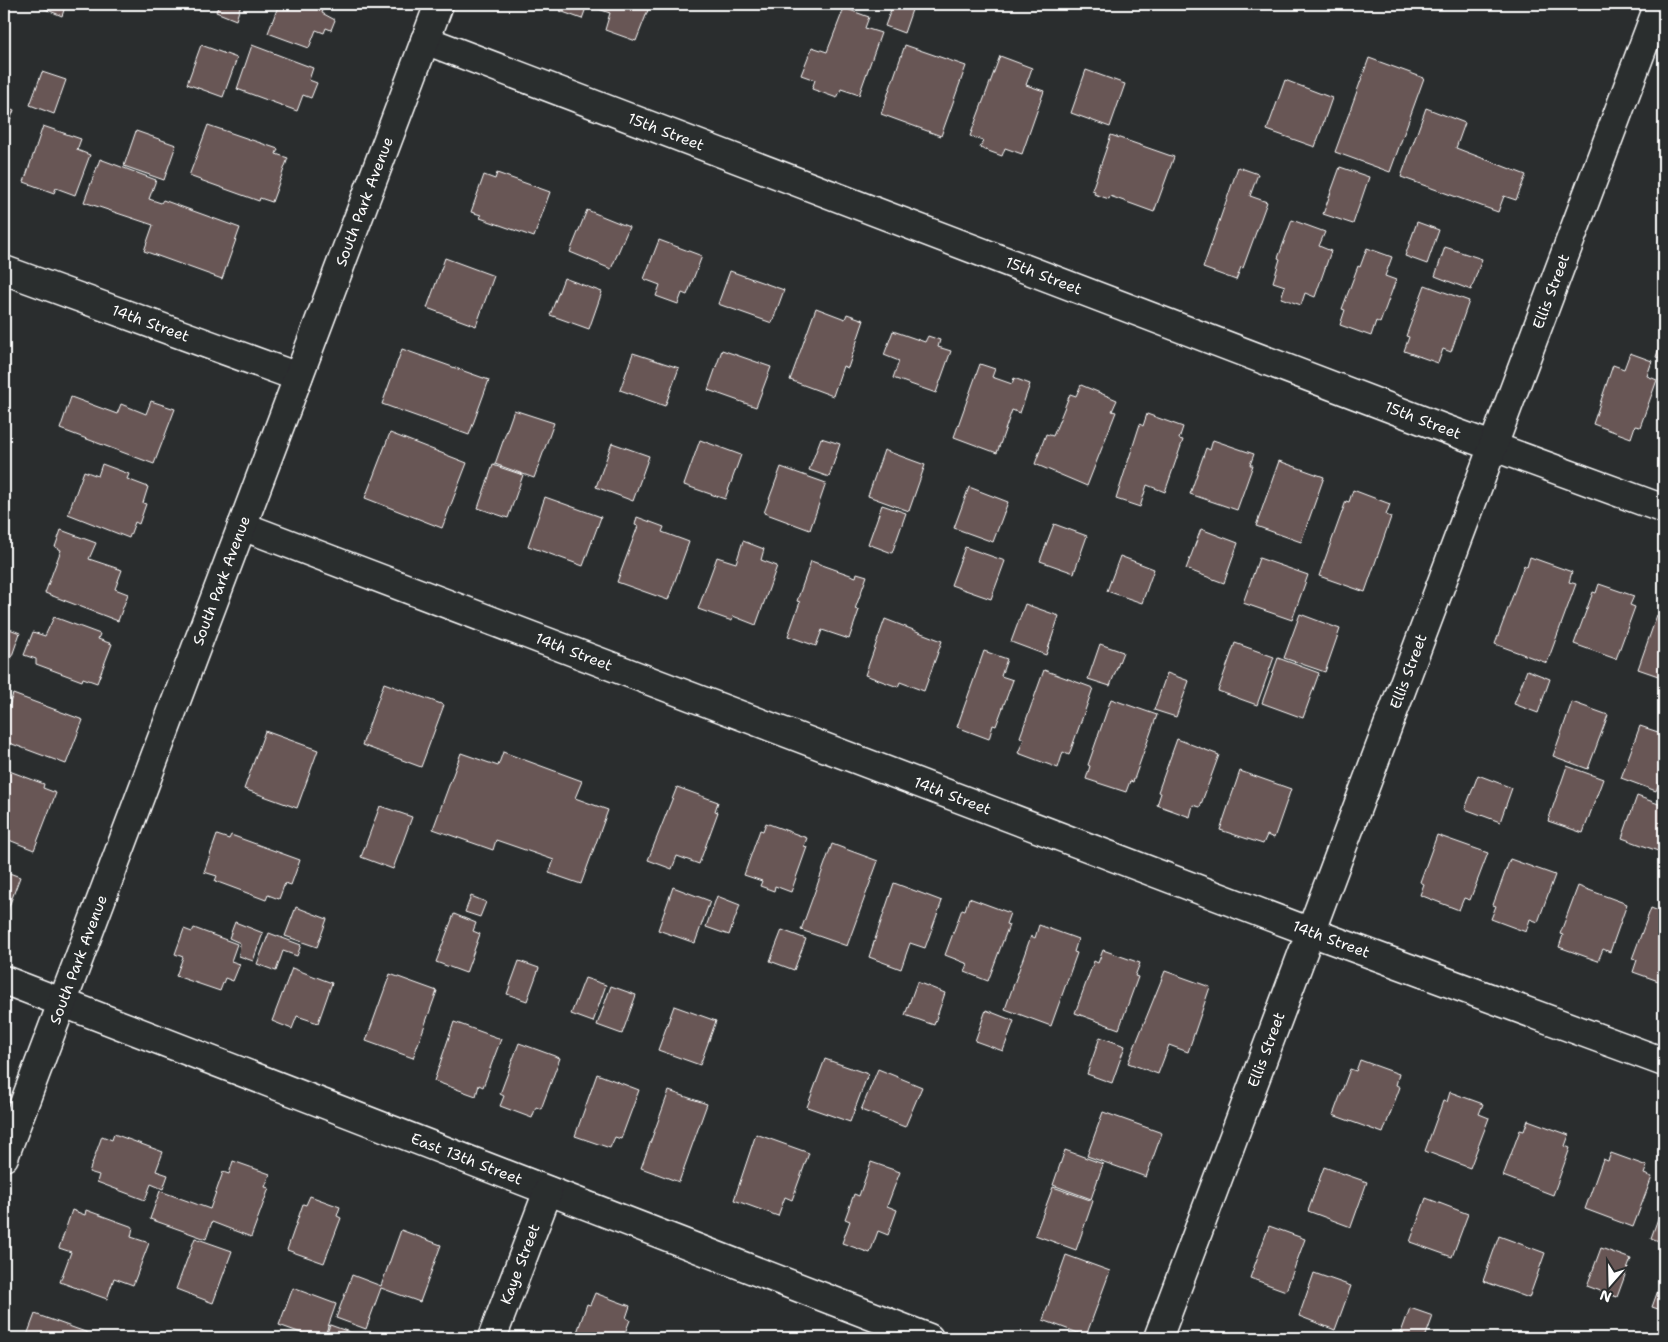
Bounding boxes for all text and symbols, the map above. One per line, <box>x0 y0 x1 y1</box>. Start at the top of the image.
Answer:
street label: 15th Street <box>625 108 707 156</box>
street label: South Park Avenue <box>331 134 398 269</box>
street label: Ellis Street <box>1528 251 1574 332</box>
street label: 15th Street <box>1003 252 1085 299</box>
street label: 14th Street <box>109 300 192 347</box>
street label: 15th Street <box>1382 397 1464 444</box>
street label: South Park Avenue <box>188 513 255 648</box>
street label: 14th Street <box>532 628 615 676</box>
street label: Ellis Street <box>1385 631 1432 712</box>
street label: 14th Street <box>911 772 994 820</box>
street label: South Park Avenue <box>45 892 112 1027</box>
street label: 14th Street <box>1290 916 1373 963</box>
street label: Ellis Street <box>1243 1009 1289 1090</box>
street label: East 13th Street <box>408 1128 525 1190</box>
street label: Kaye Street <box>496 1221 545 1307</box>
north arrow <box>1586 1260 1636 1310</box>
text: N <box>1597 1286 1614 1307</box>

